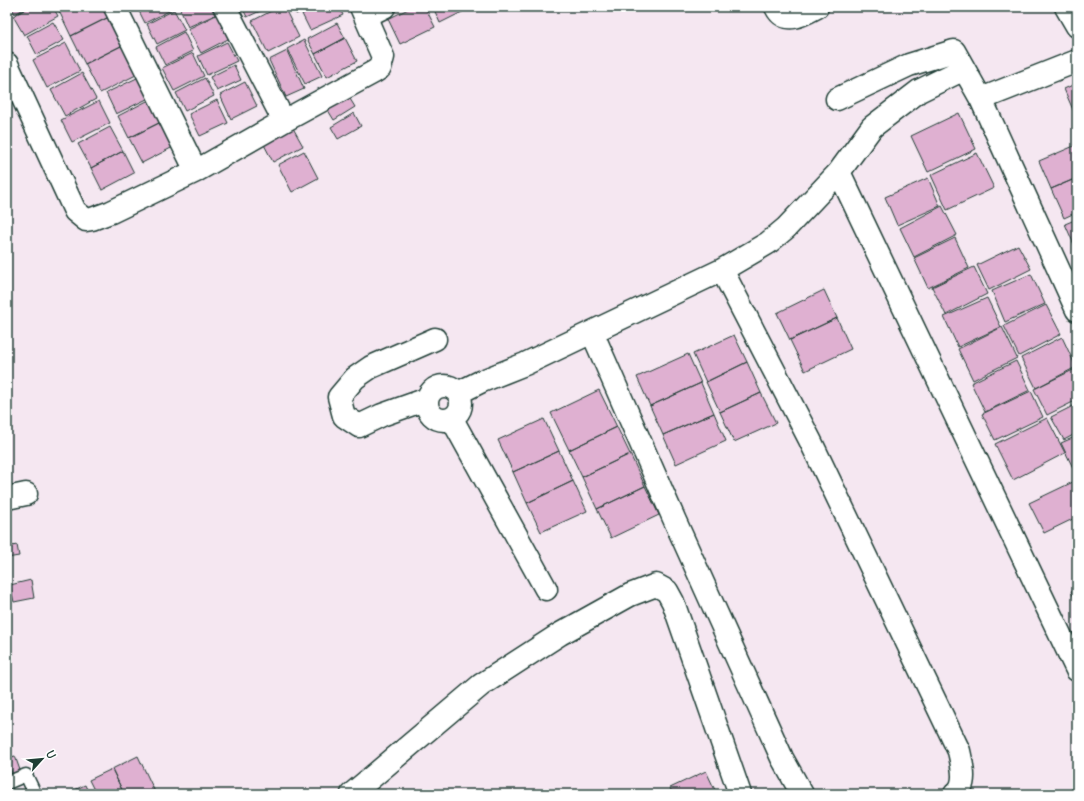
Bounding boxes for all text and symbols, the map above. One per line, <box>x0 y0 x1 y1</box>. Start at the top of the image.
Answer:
north arrow <box>22 739 62 779</box>
text: U <box>43 748 59 761</box>

